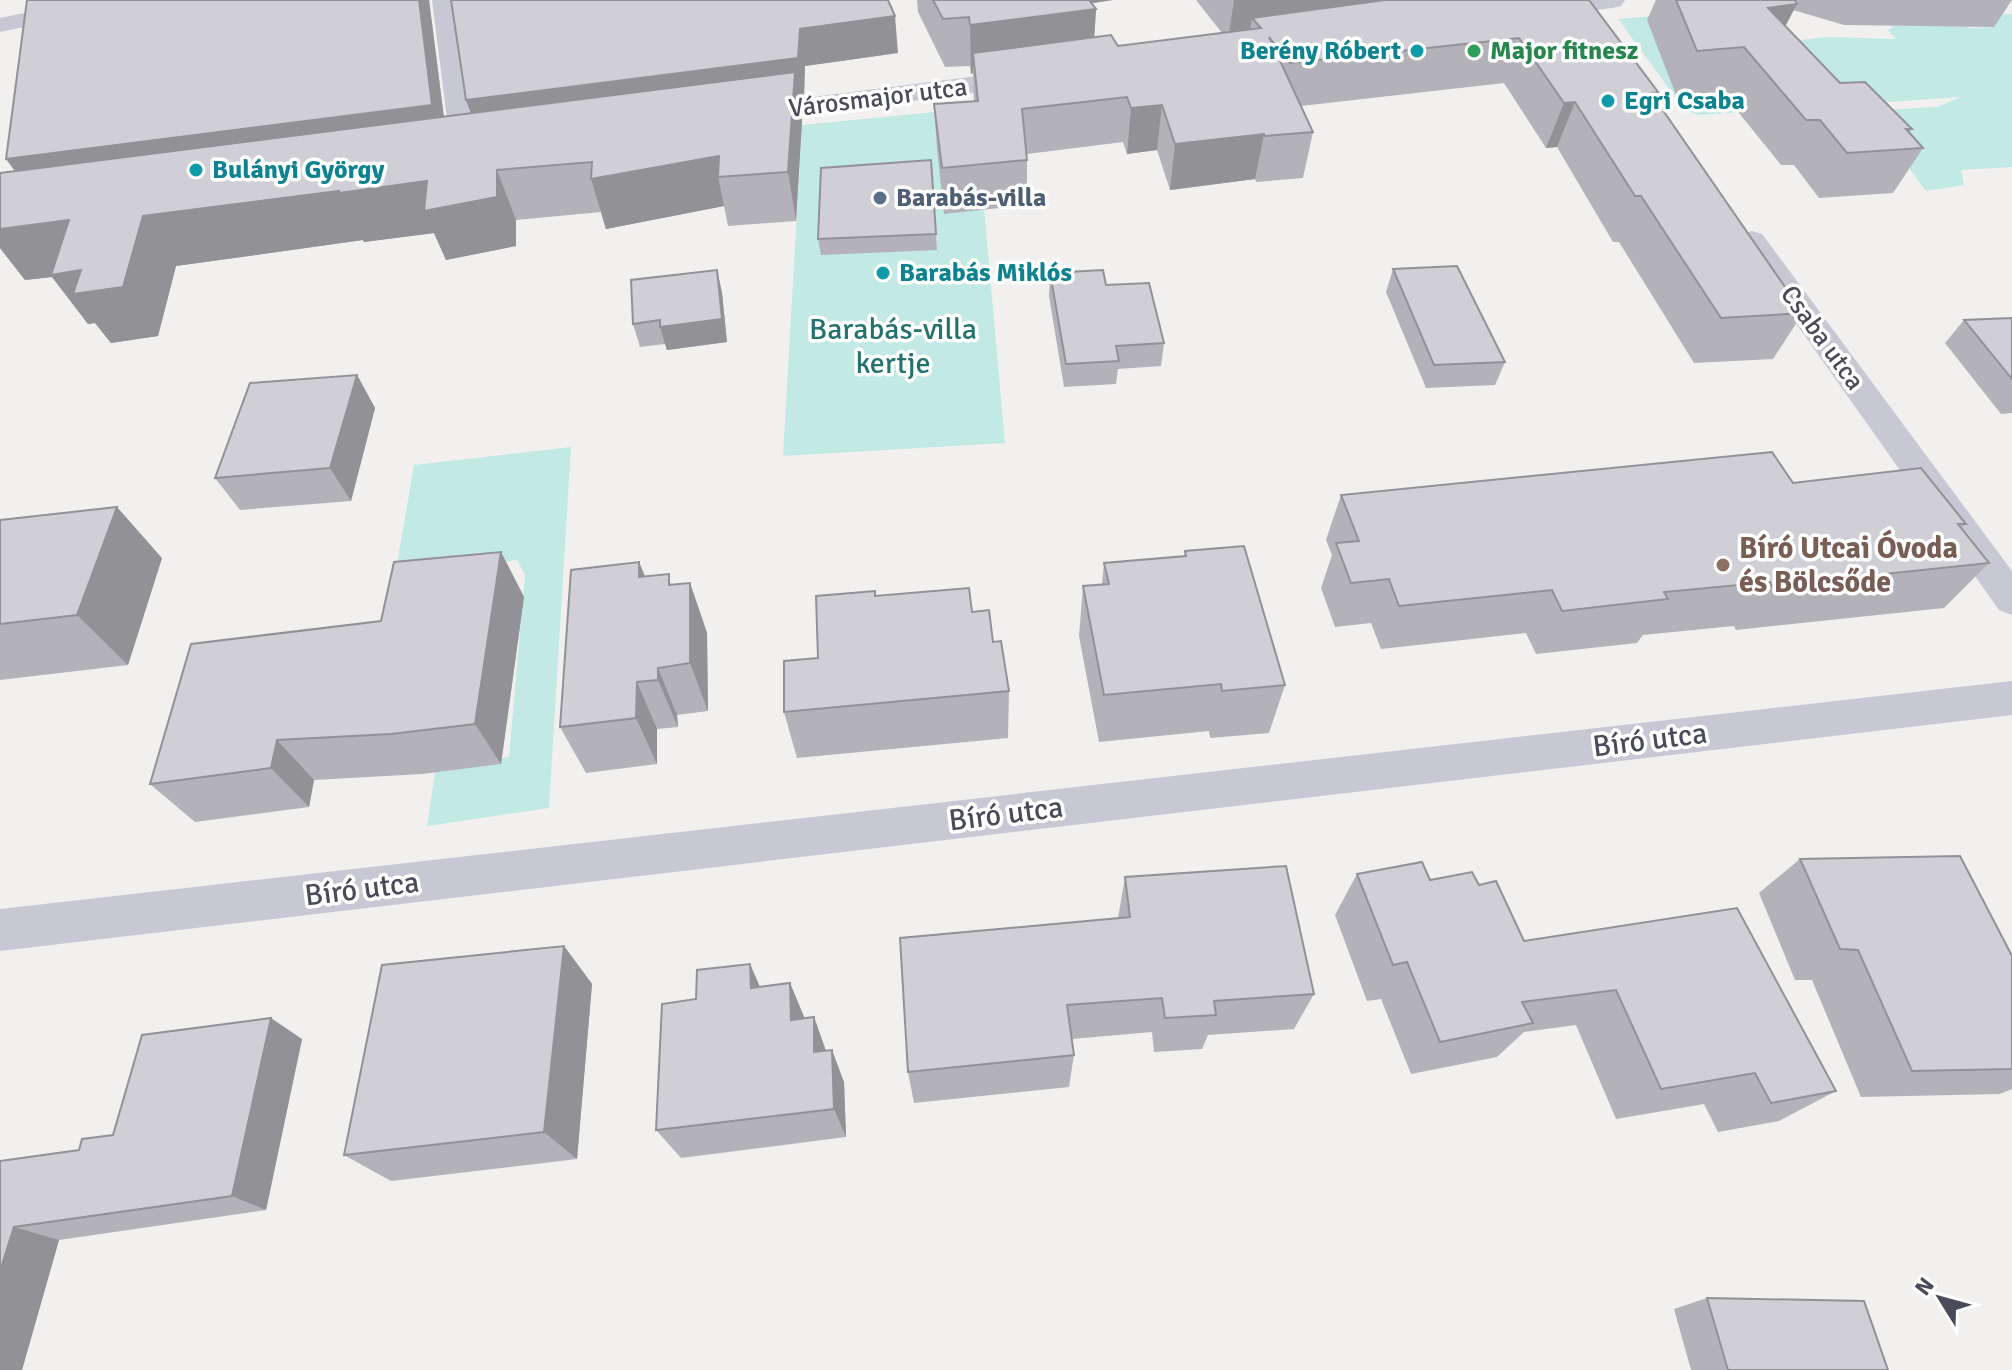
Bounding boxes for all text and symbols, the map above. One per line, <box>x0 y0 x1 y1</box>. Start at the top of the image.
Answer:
place label: Berény Róbert <box>1240 35 1401 67</box>
place label: Major fitnesz <box>1490 35 1639 67</box>
marker: Berény Róbert <box>1408 42 1426 60</box>
marker: Major fitnesz <box>1465 42 1483 60</box>
street label: Városmajor utca <box>787 71 969 125</box>
place label: Egri Csaba <box>1624 85 1745 117</box>
marker: Egri Csaba <box>1599 92 1617 110</box>
place label: Bulányi György <box>212 154 384 186</box>
marker: Bulányi György <box>187 161 205 179</box>
place label: Barabás-villa <box>896 182 1046 214</box>
marker: Barabás-villa <box>871 189 889 207</box>
place label: Barabás Miklós <box>899 257 1072 289</box>
marker: Barabás Miklós <box>874 264 892 282</box>
street label: Csaba utca <box>1773 279 1871 397</box>
park label: Barabás-villa kertje <box>809 311 977 382</box>
place label: Bíró Utcai Óvoda és Bölcsőde <box>1739 529 1958 601</box>
marker: Bíró Utcai Óvoda és Bölcsőde <box>1714 556 1732 574</box>
street label: Bíró utca <box>1591 715 1709 765</box>
street label: Bíró utca <box>947 789 1065 839</box>
street label: Bíró utca <box>303 864 421 914</box>
north arrow <box>1900 1258 1980 1338</box>
text: N <box>1909 1272 1940 1301</box>

